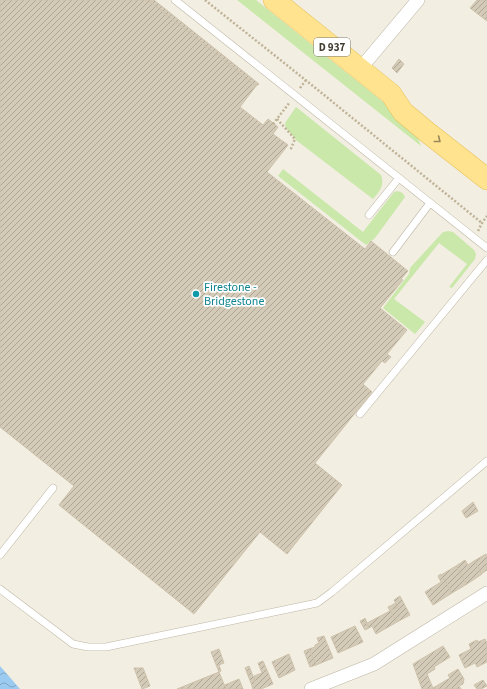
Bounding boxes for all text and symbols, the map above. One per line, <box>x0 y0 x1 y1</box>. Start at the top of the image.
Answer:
road number: D 937 <box>314 38 350 56</box>
one-way arrow <box>433 136 440 143</box>
place label: Firestone - Bridgestone <box>204 279 264 310</box>
marker: Firestone - Bridgestone <box>191 289 201 299</box>

